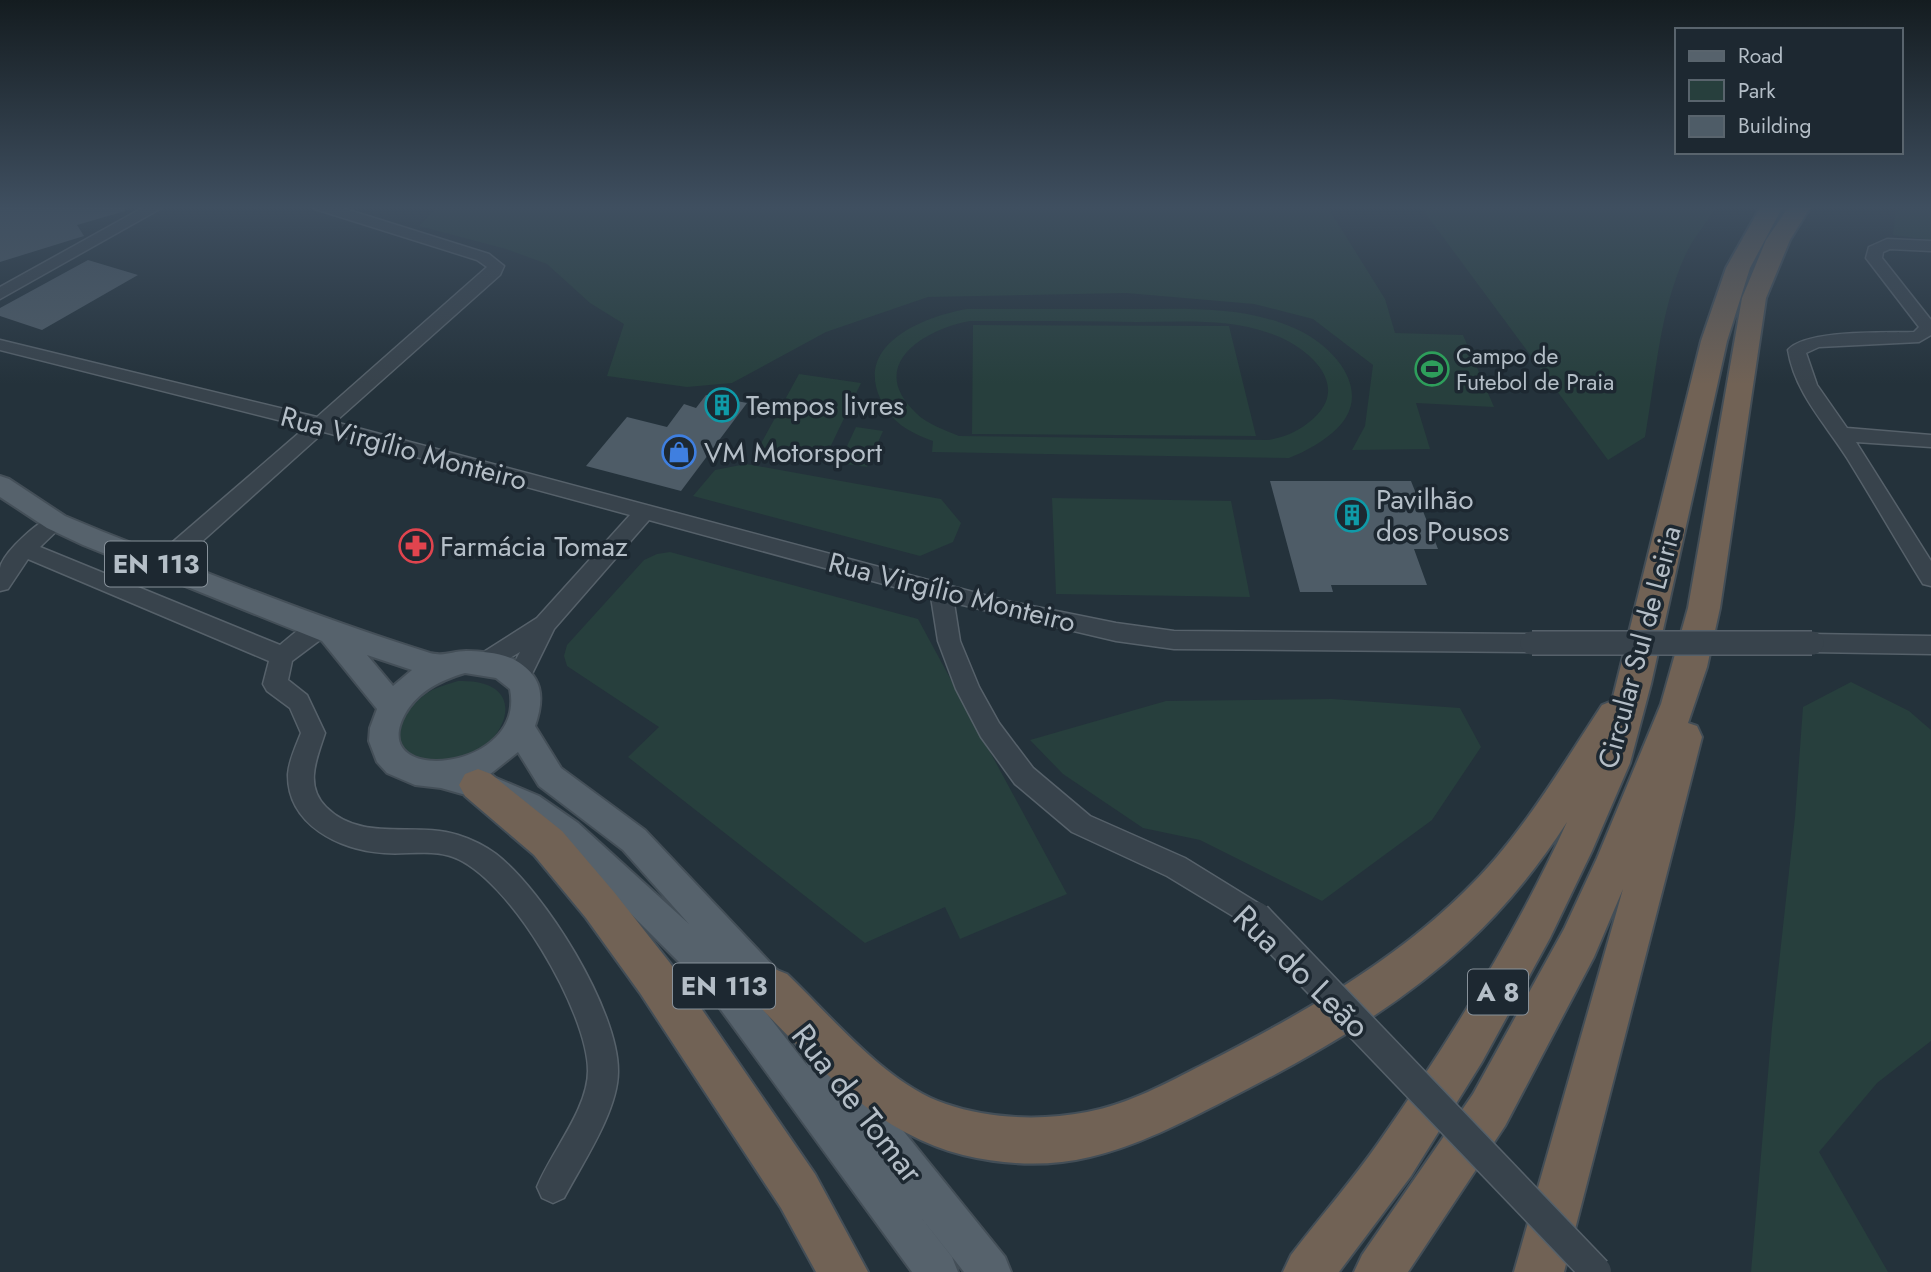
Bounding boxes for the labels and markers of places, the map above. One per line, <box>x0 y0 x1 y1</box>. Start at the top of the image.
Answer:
place label: Campo de Futebol de Praia <box>1456 339 1614 399</box>
sports icon: Campo de Futebol de Praia <box>1413 350 1451 388</box>
place label: Tempos livres <box>746 385 904 426</box>
building icon: Tempos livres <box>703 386 741 424</box>
place label: VM Motorsport <box>704 432 882 473</box>
shop icon: VM Motorsport <box>660 433 698 471</box>
place label: Pavilhão dos Pousos <box>1376 479 1509 552</box>
building icon: Pavilhão dos Pousos <box>1333 496 1371 534</box>
place label: Farmácia Tomaz <box>440 526 628 567</box>
pharmacy icon: Farmácia Tomaz <box>397 527 435 565</box>

